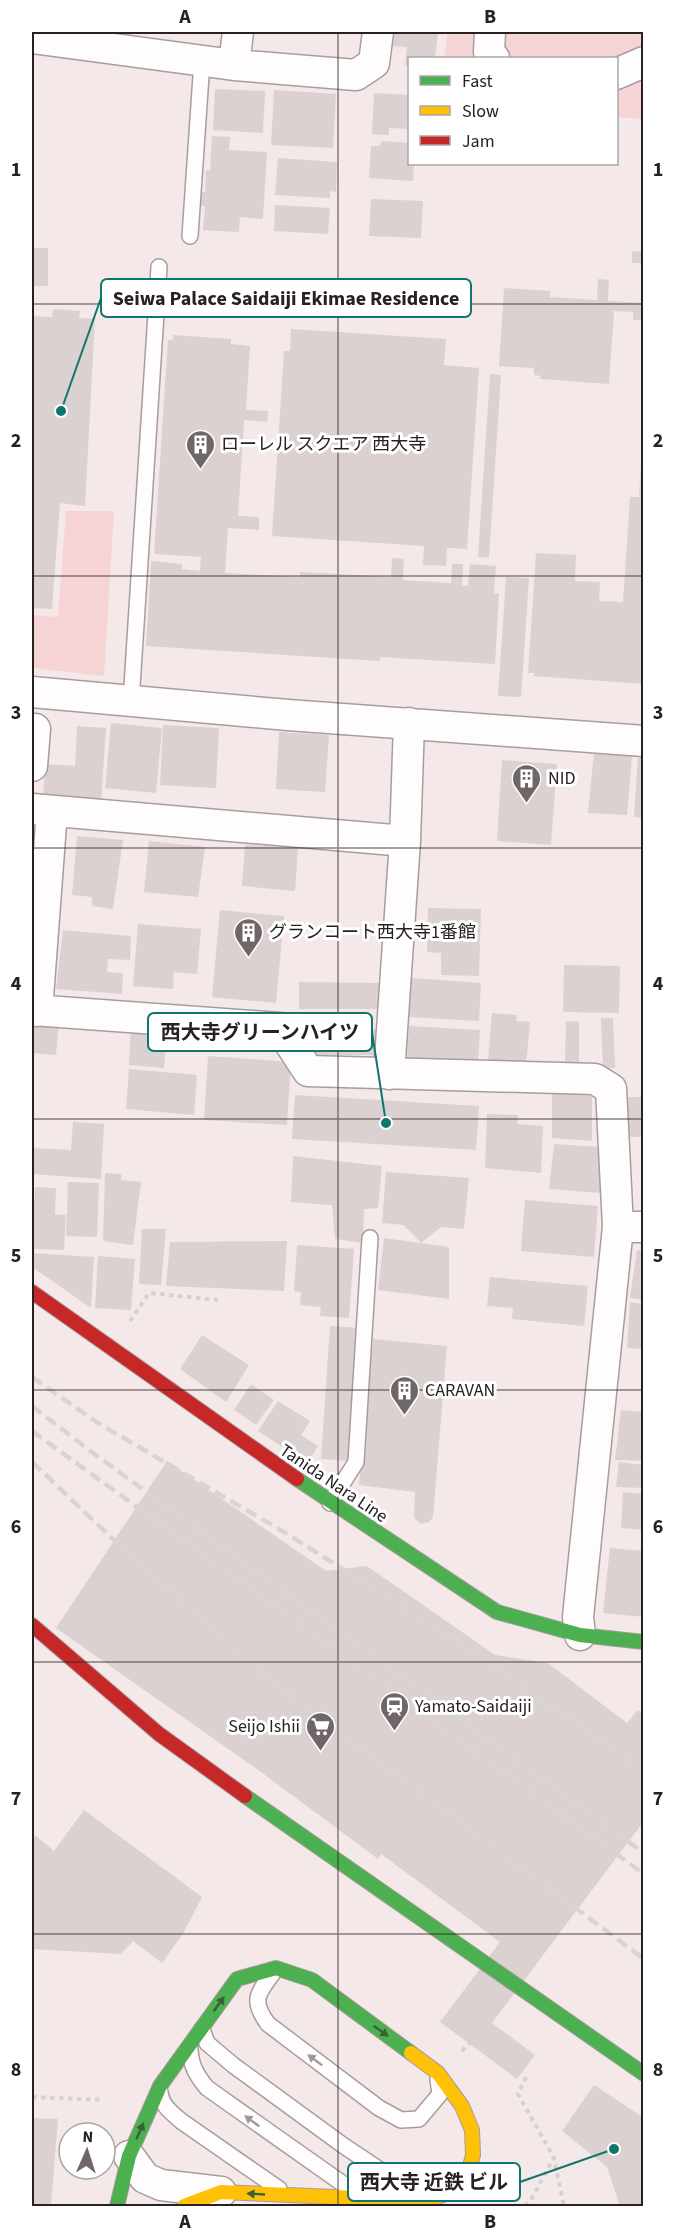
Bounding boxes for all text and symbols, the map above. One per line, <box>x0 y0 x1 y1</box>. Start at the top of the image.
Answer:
text: A <box>178 3 191 31</box>
text: B <box>484 3 496 31</box>
legend <box>408 57 618 165</box>
text: Fast <box>462 69 493 94</box>
text: Slow <box>462 99 499 124</box>
text: Jam <box>462 129 495 154</box>
text: 1 <box>11 156 21 184</box>
text: 1 <box>653 156 663 184</box>
callout: Seiwa Palace Saidaiji Ekimae Residence <box>101 279 471 317</box>
text: Seiwa Palace Saidaiji Ekimae Residence <box>113 285 459 313</box>
text: 2 <box>11 427 21 455</box>
text: 2 <box>653 427 663 455</box>
building icon: ローレル スクエア 西大寺 <box>184 428 216 470</box>
place label: ローレル スクエア 西大寺 <box>221 432 426 457</box>
text: 3 <box>11 699 21 727</box>
text: 3 <box>653 699 663 727</box>
building icon: NID <box>511 762 543 804</box>
place label: NID <box>548 766 575 791</box>
building icon: グランコート西大寺1番館 <box>232 916 264 958</box>
place label: グランコート西大寺1番館 <box>269 920 476 945</box>
text: 4 <box>11 970 22 998</box>
text: 4 <box>653 970 664 998</box>
callout: 西大寺グリーンハイツ <box>148 1013 372 1051</box>
text: 西大寺グリーンハイツ <box>161 1019 359 1047</box>
text: 5 <box>11 1242 21 1270</box>
text: 5 <box>653 1242 663 1270</box>
building icon: CARAVAN <box>388 1374 420 1416</box>
place label: CARAVAN <box>425 1378 495 1403</box>
street label: Tanida Nara Line <box>275 1438 393 1529</box>
text: 6 <box>11 1513 21 1541</box>
text: 6 <box>653 1513 663 1541</box>
station icon: Yamato-Saidaiji <box>378 1690 410 1732</box>
place label: Yamato-Saidaiji <box>414 1694 532 1719</box>
supermarket icon: Seijo Ishii <box>305 1710 337 1752</box>
place label: Seijo Ishii <box>228 1714 300 1739</box>
text: 7 <box>11 1785 21 1813</box>
text: 7 <box>653 1785 663 1813</box>
one-way arrow <box>213 1997 225 2013</box>
one-way arrow <box>373 2025 389 2037</box>
one-way arrow <box>308 2054 323 2066</box>
text: 8 <box>11 2056 21 2084</box>
text: 8 <box>653 2056 663 2084</box>
one-way arrow <box>245 2115 261 2127</box>
north arrow <box>57 2121 117 2181</box>
one-way arrow <box>136 2122 145 2140</box>
text: N <box>82 2126 94 2148</box>
callout: 西大寺 近鉄 ビル <box>348 2163 520 2201</box>
text: 西大寺 近鉄 ビル <box>360 2169 508 2197</box>
one-way arrow <box>246 2190 265 2199</box>
text: A <box>178 2208 191 2236</box>
text: B <box>484 2208 496 2236</box>

